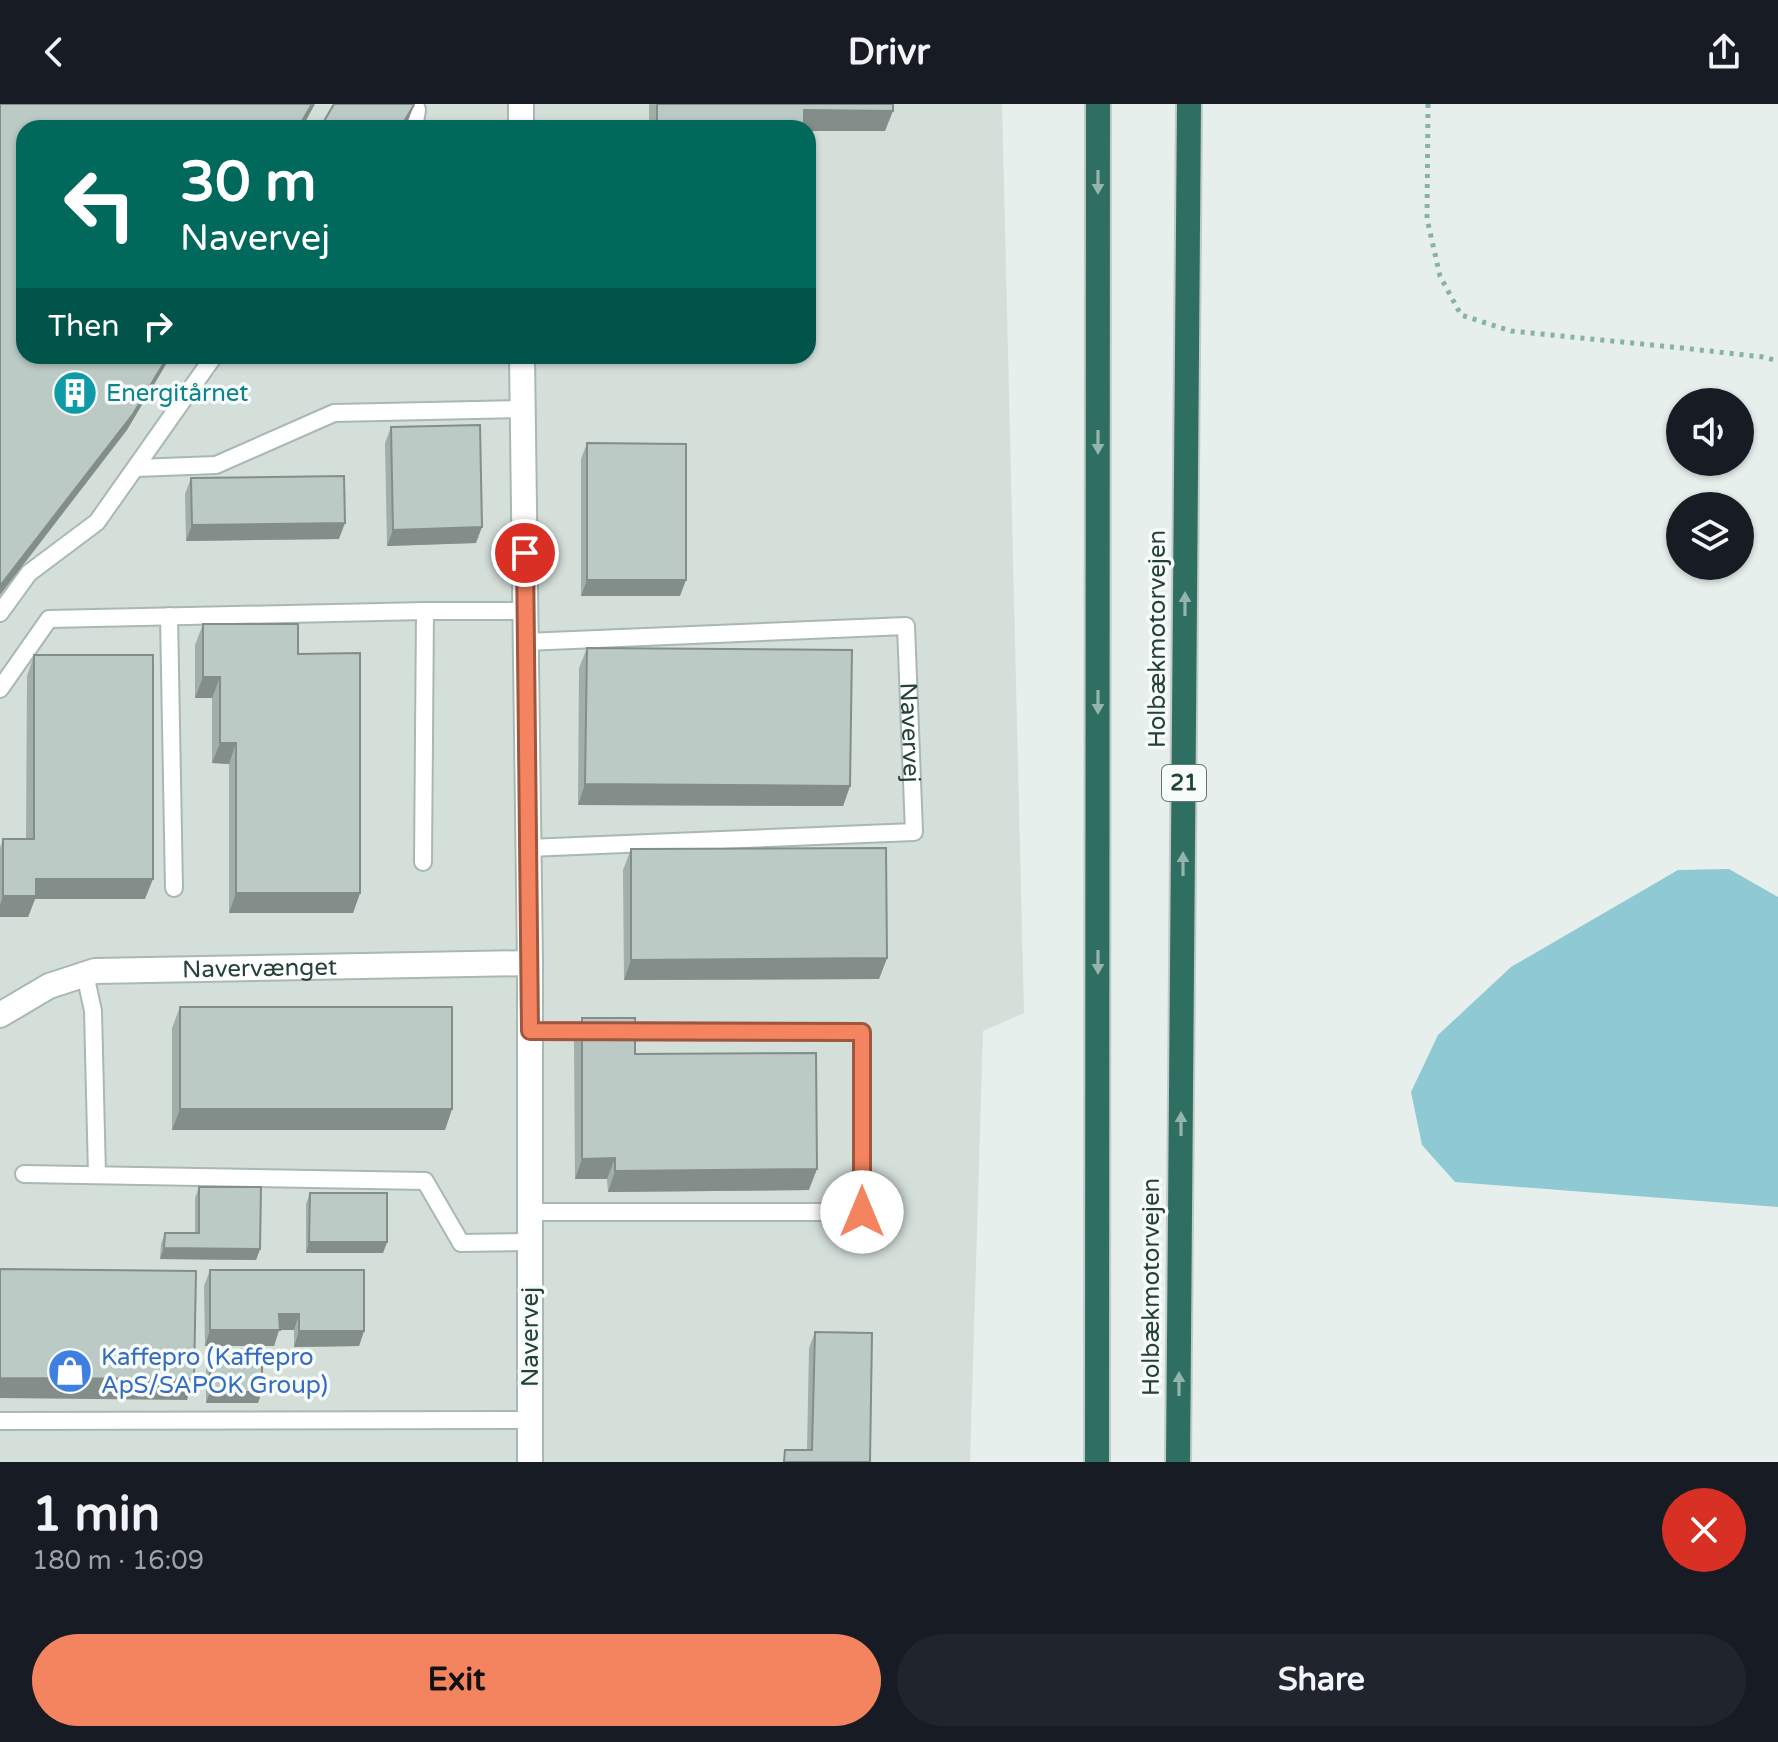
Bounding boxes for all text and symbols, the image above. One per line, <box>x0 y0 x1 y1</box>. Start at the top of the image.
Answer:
icon: back <box>32 30 76 74</box>
icon: share <box>1702 30 1746 74</box>
text: Drivr <box>848 31 930 74</box>
text: 30 m <box>180 149 316 216</box>
icon: left <box>48 152 152 256</box>
one-way arrow <box>1092 170 1104 195</box>
text: Navervej <box>180 217 330 260</box>
icon: right <box>136 304 180 348</box>
text: Then <box>48 308 120 345</box>
building icon: Energitårnet <box>51 369 99 417</box>
place label: Energitårnet <box>106 379 249 408</box>
map controls <box>1666 388 1754 580</box>
button: sound <box>1666 388 1754 476</box>
one-way arrow <box>1092 430 1104 455</box>
button: layers <box>1666 492 1754 580</box>
pin <box>491 519 559 587</box>
street label: Holbækmotorvejen <box>1143 530 1172 748</box>
icon: arrive <box>503 531 547 575</box>
one-way arrow <box>1179 591 1191 616</box>
street label: Navervej <box>894 682 927 783</box>
one-way arrow <box>1092 690 1104 715</box>
road number: 21 <box>1162 765 1206 801</box>
one-way arrow <box>1177 851 1189 876</box>
one-way arrow <box>1092 950 1104 975</box>
street label: Navervænget <box>182 952 337 984</box>
one-way arrow <box>1175 1111 1187 1136</box>
position arrow <box>820 1170 904 1254</box>
street label: Holbækmotorvejen <box>1137 1178 1166 1396</box>
street label: Navervej <box>516 1287 545 1387</box>
place label: Kaffepro (Kaffepro ApS/SAPOK Group) <box>101 1343 328 1400</box>
shop icon: Kaffepro (Kaffepro ApS/SAPOK Group) <box>46 1347 94 1395</box>
one-way arrow <box>1172 1371 1185 1396</box>
text: 1 min <box>32 1486 160 1544</box>
button: close <box>1662 1488 1746 1572</box>
text: 180 m · 16:09 <box>32 1545 204 1576</box>
button: Exit <box>32 1634 881 1726</box>
button: Share <box>897 1634 1746 1726</box>

